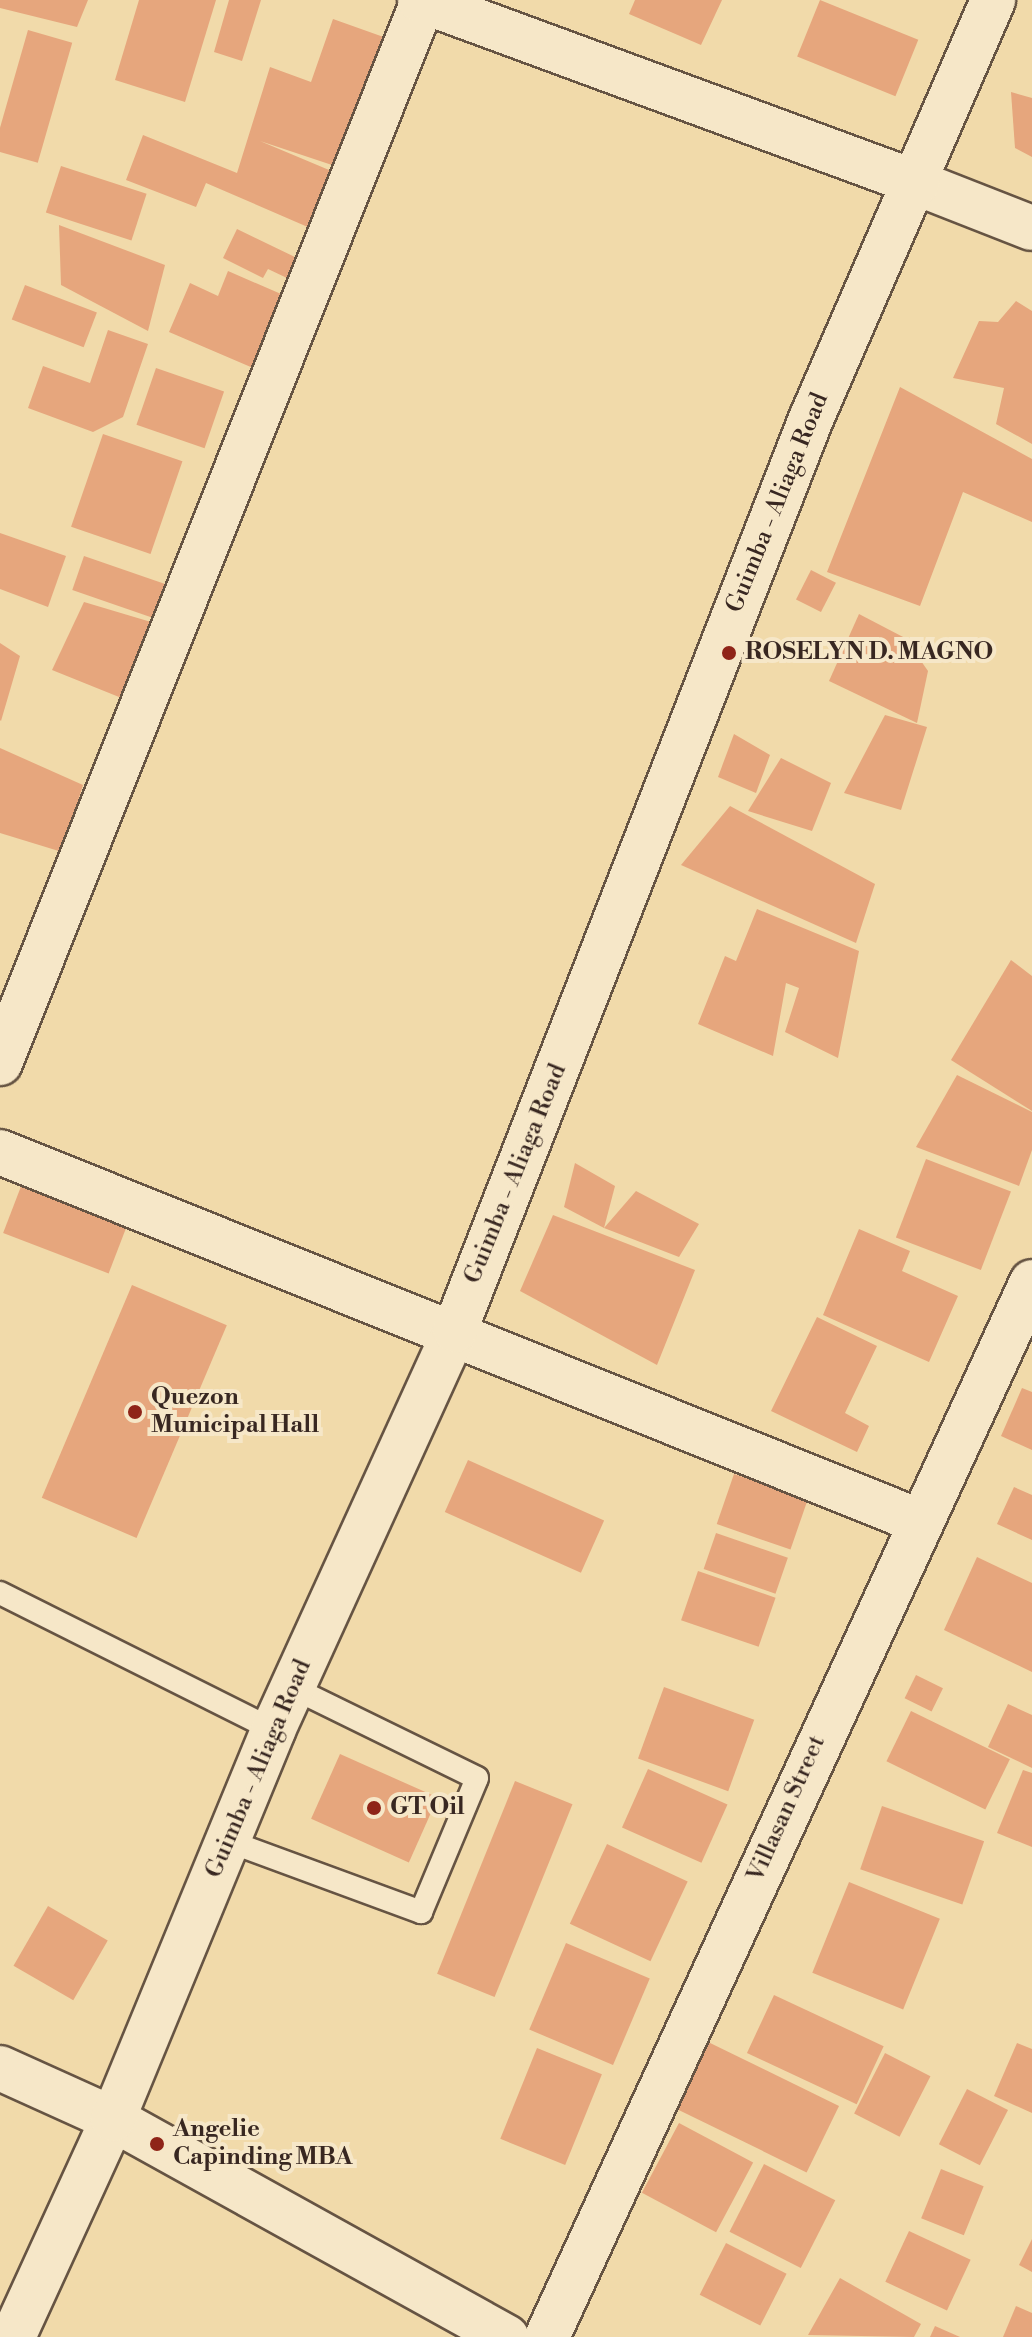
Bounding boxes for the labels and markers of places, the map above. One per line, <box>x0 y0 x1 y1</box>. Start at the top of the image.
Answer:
place label: ROSELYN D. MAGNO <box>745 639 993 667</box>
marker: ROSELYN D. MAGNO <box>720 644 738 662</box>
place label: Quezon Municipal Hall <box>151 1384 319 1440</box>
marker: Quezon Municipal Hall <box>126 1403 144 1421</box>
place label: GT Oil <box>390 1794 465 1822</box>
marker: GT Oil <box>365 1799 383 1817</box>
place label: Angelie Capinding MBA <box>173 2116 352 2172</box>
marker: Angelie Capinding MBA <box>148 2135 166 2153</box>

